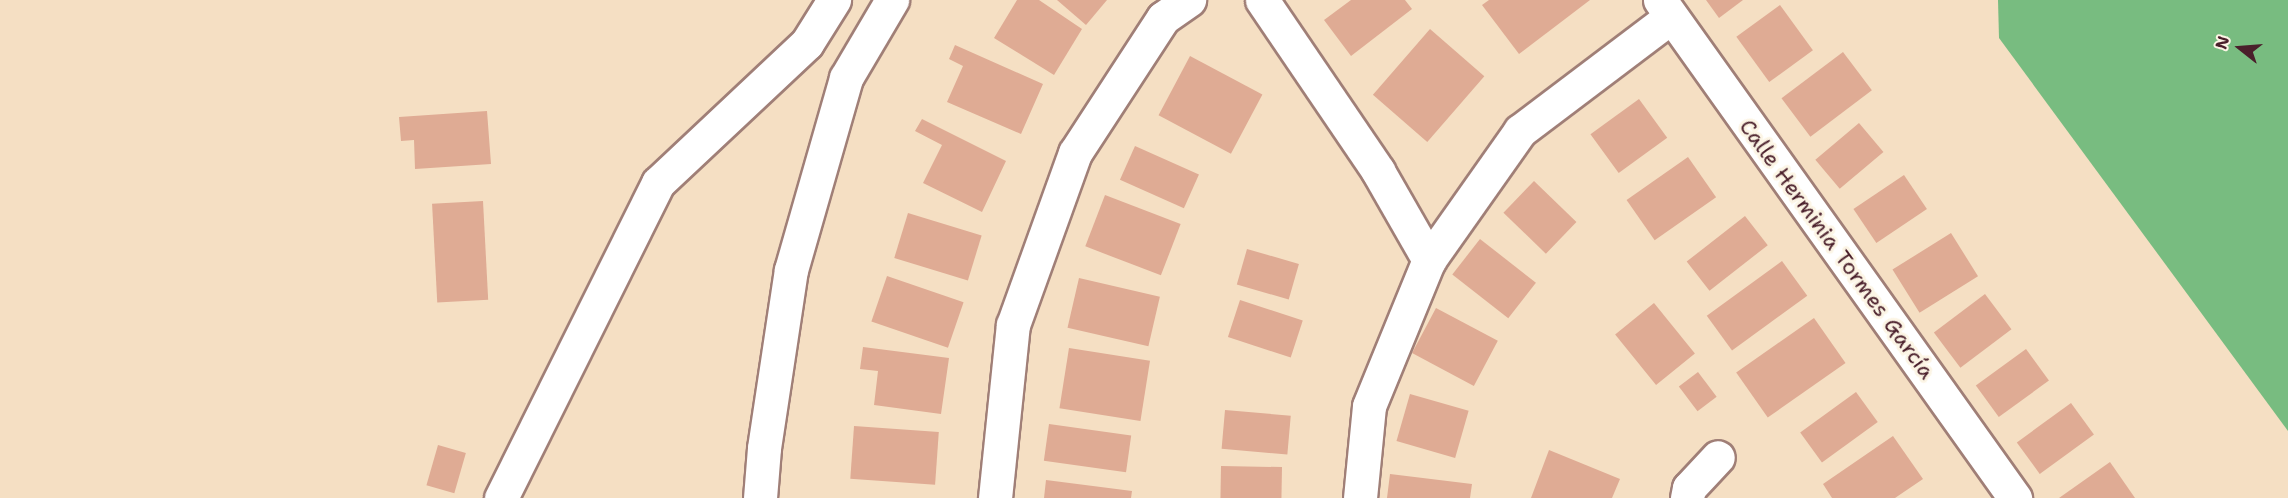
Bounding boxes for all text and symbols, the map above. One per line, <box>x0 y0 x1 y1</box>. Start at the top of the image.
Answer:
north arrow <box>2210 18 2270 78</box>
text: N <box>2210 33 2234 52</box>
street label: Calle Herminia Tormes García <box>1734 114 1940 384</box>

